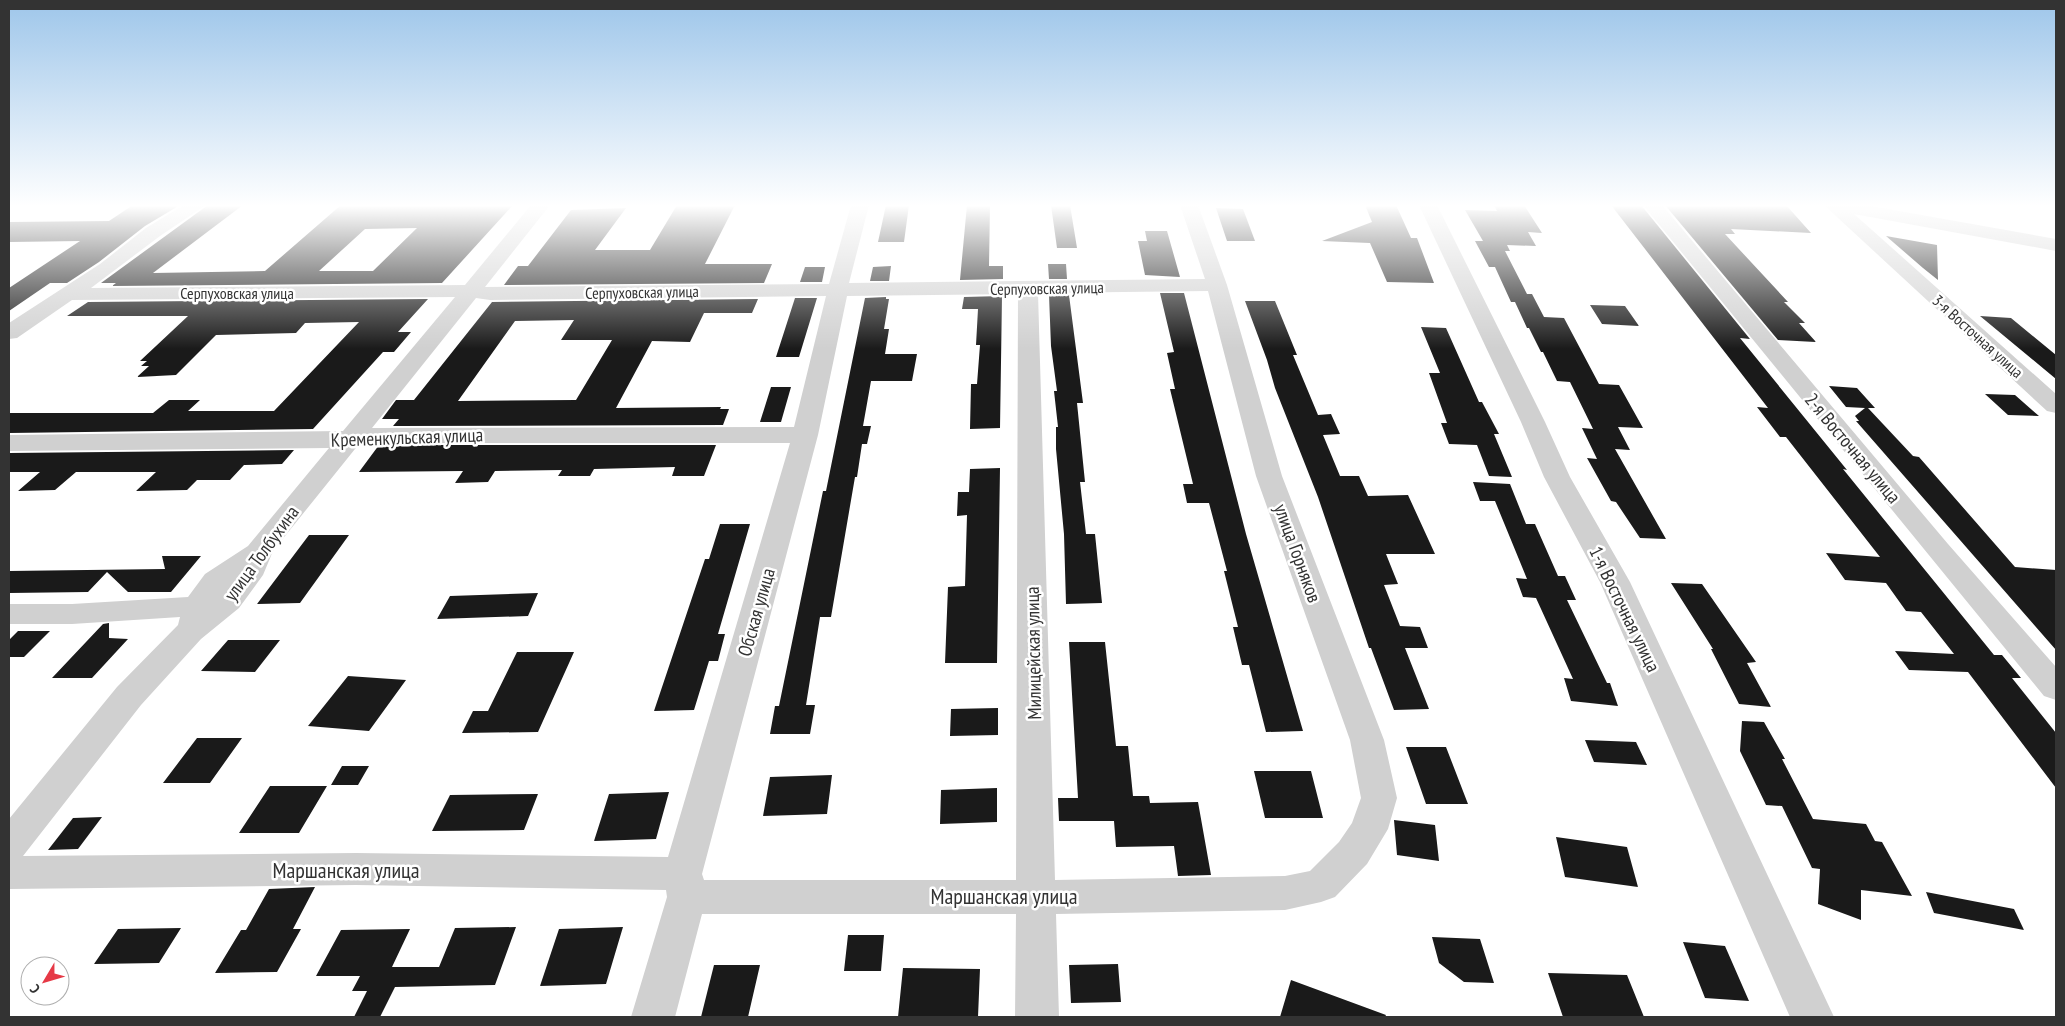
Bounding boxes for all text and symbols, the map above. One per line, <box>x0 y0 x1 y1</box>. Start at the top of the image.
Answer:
street label: Серпуховская улица <box>990 277 1104 299</box>
street label: Серпуховская улица <box>585 281 699 303</box>
street label: Серпуховская улица <box>180 283 294 303</box>
street label: 3-я Восточная улица <box>1928 290 2028 382</box>
street label: 2-я Восточная улица <box>1800 388 1906 508</box>
street label: Кременкульская улица <box>330 422 484 452</box>
street label: улица Горняков <box>1269 500 1327 606</box>
street label: улица Толбухина <box>218 501 304 605</box>
street label: 1-я Восточная улица <box>1584 542 1666 676</box>
street label: Обская улица <box>732 565 780 659</box>
street label: Милицейская улица <box>1020 586 1046 720</box>
street label: Маршанская улица <box>272 856 420 884</box>
street label: Маршанская улица <box>930 882 1078 910</box>
north arrow <box>20 956 70 1006</box>
text: С <box>25 980 44 997</box>

